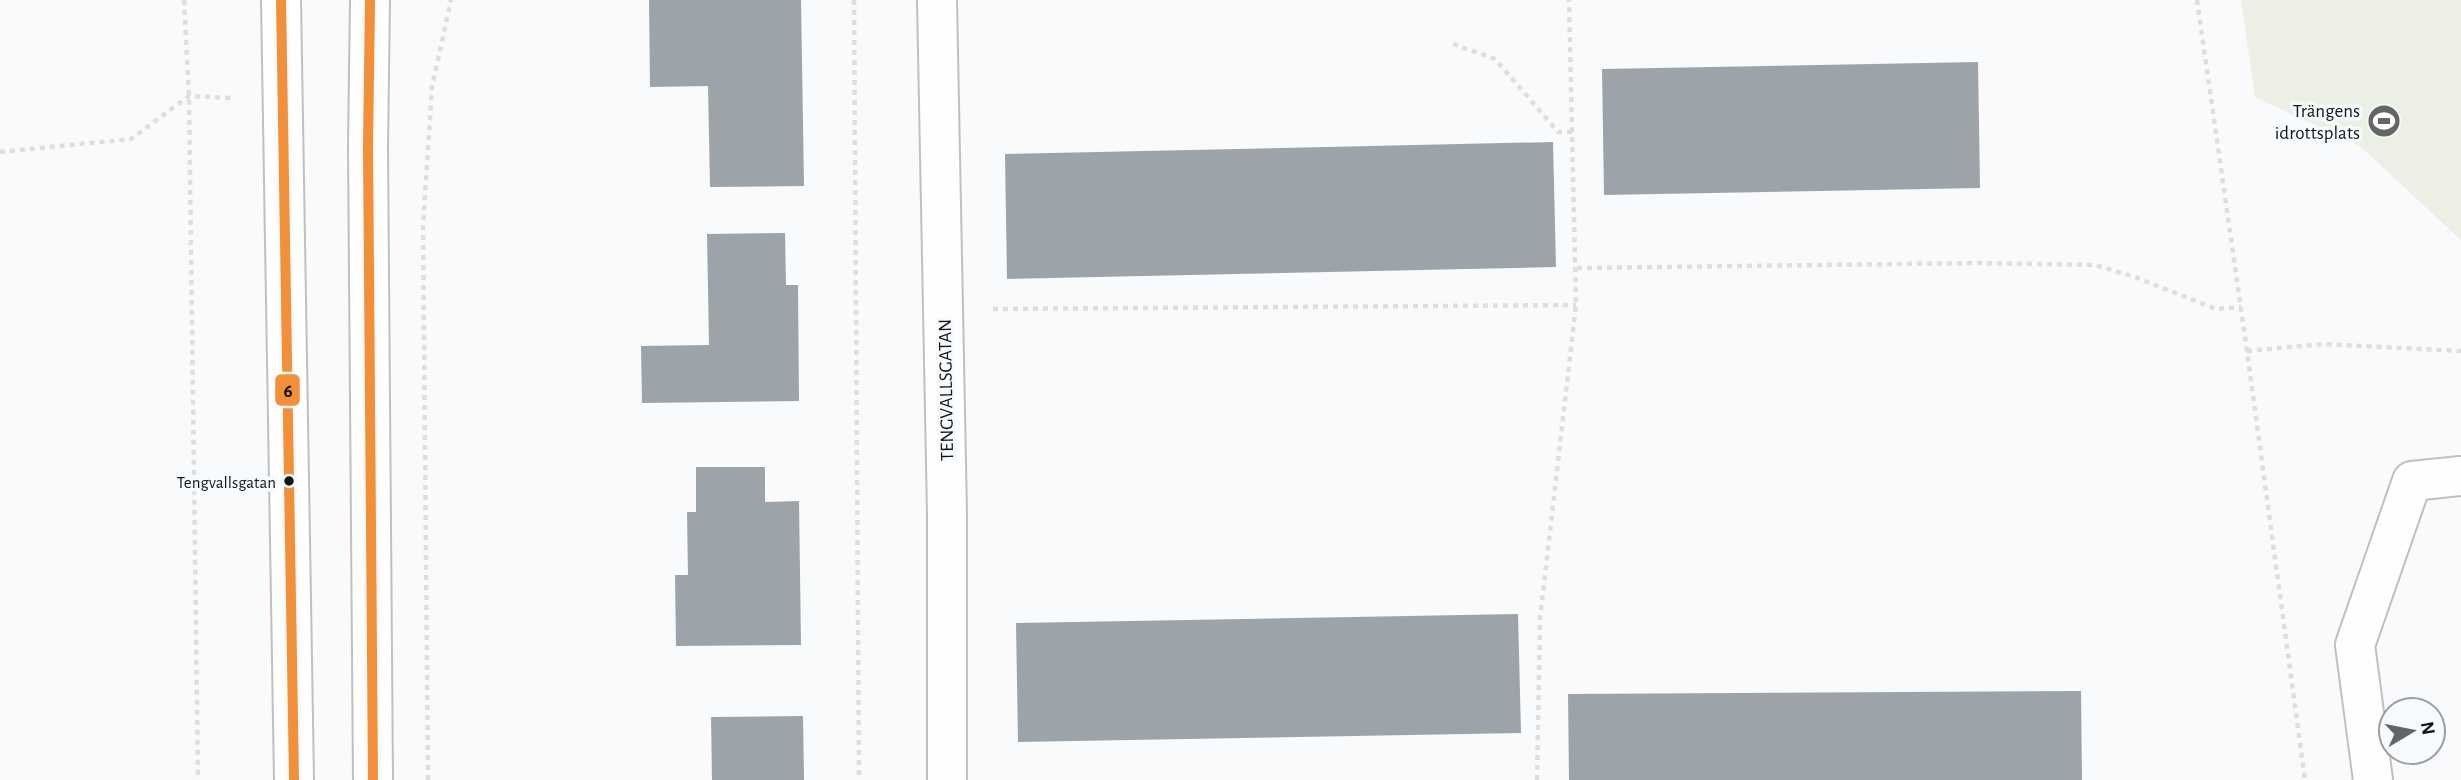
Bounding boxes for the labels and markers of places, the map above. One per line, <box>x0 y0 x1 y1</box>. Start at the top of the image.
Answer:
place label: Trängens idrottsplats <box>2275 102 2360 143</box>
sports icon: Trängens idrottsplats <box>2365 102 2403 140</box>
place label: Tengvallsgatan <box>177 474 276 491</box>
marker: Tengvallsgatan <box>282 474 296 488</box>

